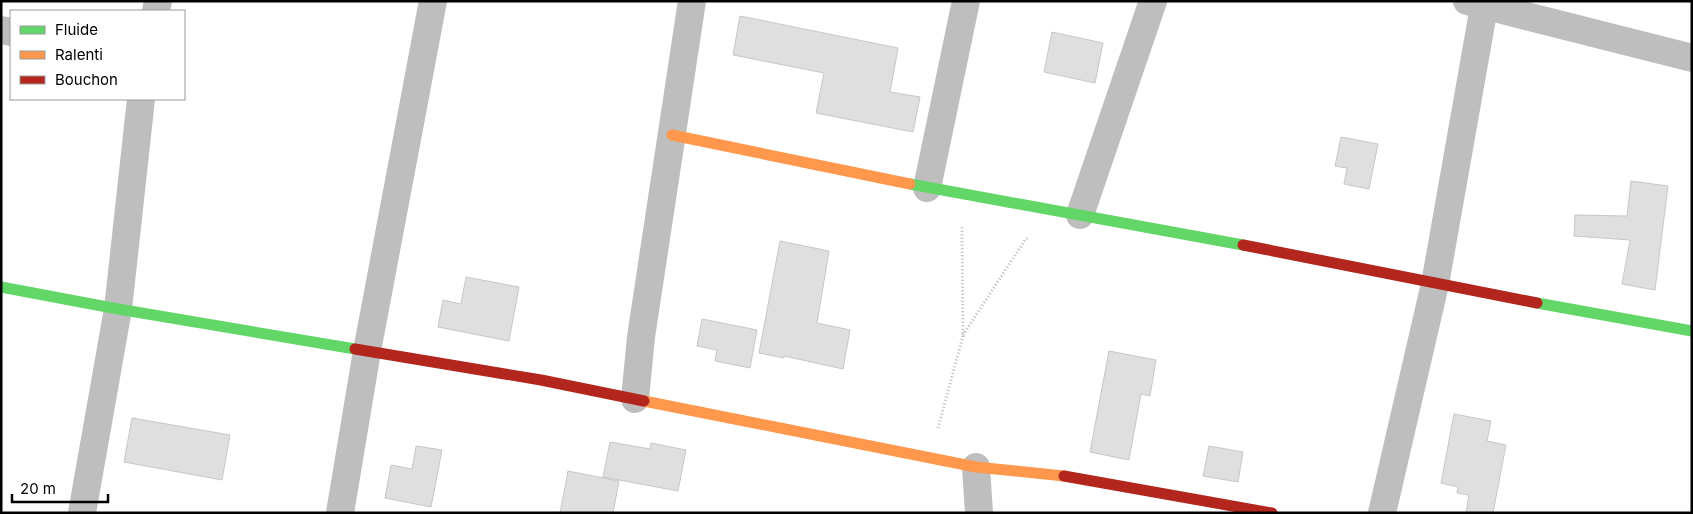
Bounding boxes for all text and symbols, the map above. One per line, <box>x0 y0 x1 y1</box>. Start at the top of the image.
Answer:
legend <box>10 10 185 100</box>
text: Fluide <box>55 20 98 39</box>
text: Ralenti <box>55 45 103 64</box>
text: Bouchon <box>55 70 118 89</box>
scale bar <box>12 472 109 504</box>
text: 20 m <box>20 479 56 498</box>

